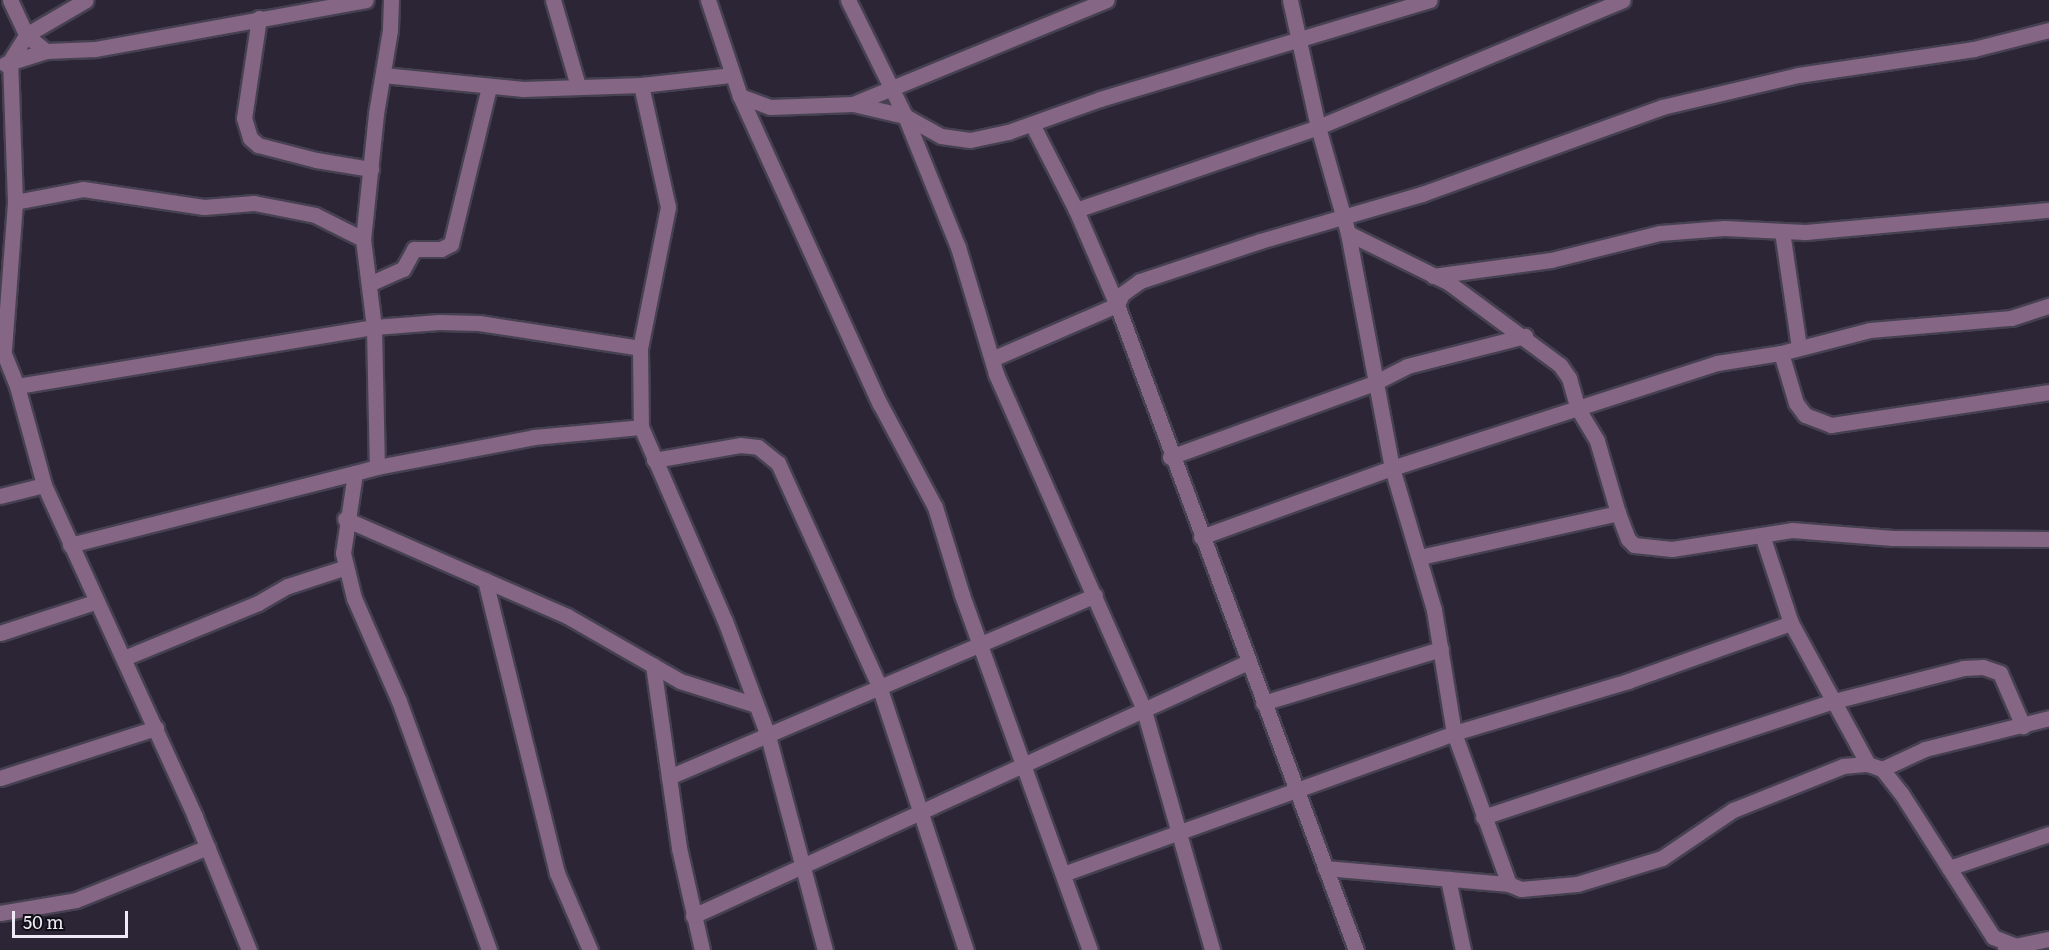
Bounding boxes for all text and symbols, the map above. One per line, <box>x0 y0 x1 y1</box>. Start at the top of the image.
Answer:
scale bar <box>15 899 130 937</box>
text: 50 m <box>23 908 64 935</box>

